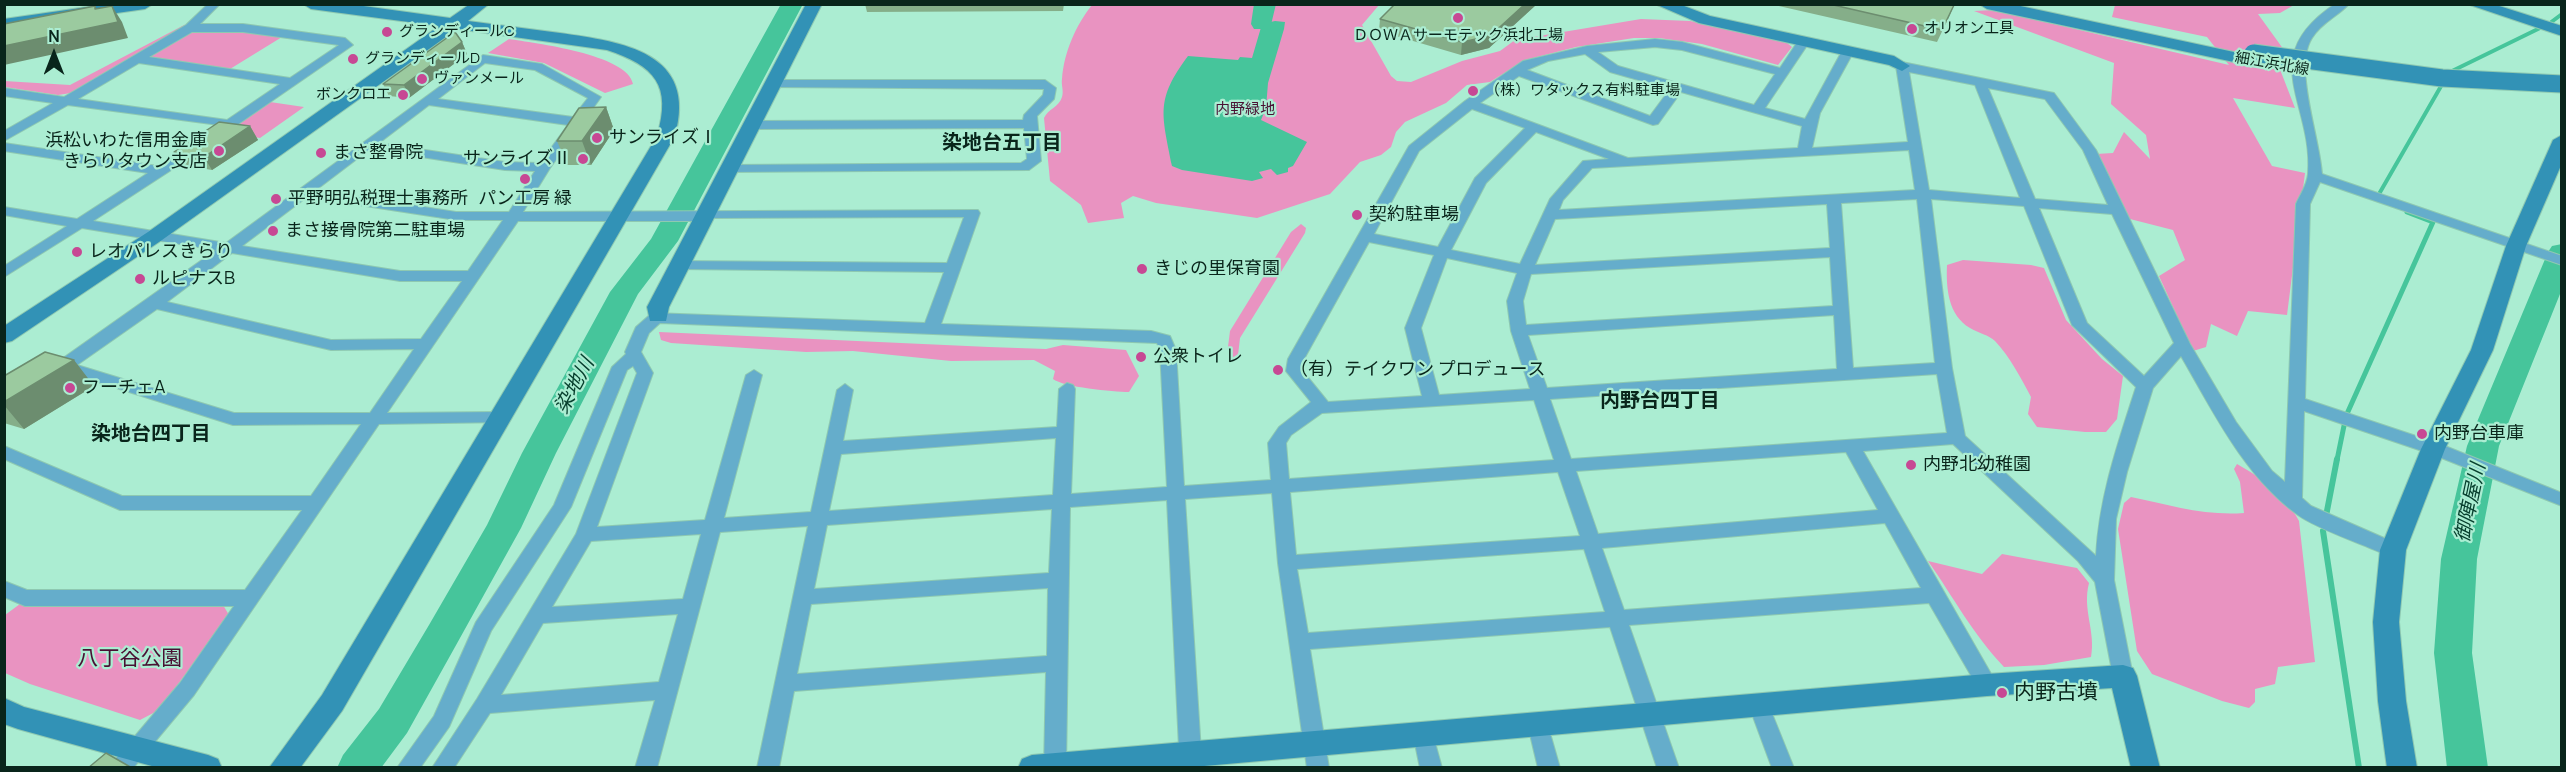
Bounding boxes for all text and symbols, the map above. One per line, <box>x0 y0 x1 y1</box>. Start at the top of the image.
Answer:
marker: ＤＯＷＡサーモテック浜北工場 <box>1451 11 1465 25</box>
place label: オリオン工具 <box>1924 20 2014 38</box>
marker: オリオン工具 <box>1905 22 1919 36</box>
place label: グランディールC <box>399 23 515 41</box>
north arrow <box>24 24 84 84</box>
text: N <box>48 25 60 47</box>
marker: グランディールC <box>380 25 394 39</box>
place label: ＤＯＷＡサーモテック浜北工場 <box>1353 27 1563 45</box>
street label: 細江浜北線 <box>2234 49 2310 79</box>
place label: グランディールD <box>365 50 480 68</box>
marker: グランディールD <box>346 52 360 66</box>
place label: ヴァンメール <box>434 70 524 88</box>
marker: ヴァンメール <box>415 72 429 86</box>
place label: （株）ワタックス有料駐車場 <box>1485 82 1680 100</box>
marker: （株）ワタックス有料駐車場 <box>1466 84 1480 98</box>
place label: ボンクロエ <box>316 86 391 104</box>
marker: ボンクロエ <box>396 88 410 102</box>
park label: 内野緑地 <box>1215 101 1275 119</box>
place label: サンライズⅠ <box>609 127 717 149</box>
place label: 浜松いわた信用金庫 きらりタウン支店 <box>45 130 207 172</box>
marker: サンライズⅠ <box>590 131 604 145</box>
district label: 染地台五丁目 <box>942 131 1062 155</box>
place label: まさ整骨院 <box>333 142 423 164</box>
marker: 浜松いわた信用金庫 きらりタウン支店 <box>212 144 226 158</box>
marker: まさ整骨院 <box>314 146 328 160</box>
place label: サンライズⅡ <box>463 148 571 170</box>
marker: サンライズⅡ <box>576 152 590 166</box>
marker: パン工房 緑 <box>518 172 532 186</box>
place label: 平野明弘税理士事務所 <box>288 188 468 210</box>
place label: パン工房 緑 <box>478 188 572 210</box>
marker: 平野明弘税理士事務所 <box>269 192 283 206</box>
place label: 契約駐車場 <box>1369 204 1459 226</box>
marker: 契約駐車場 <box>1350 208 1364 222</box>
place label: まさ接骨院第二駐車場 <box>285 220 465 242</box>
marker: まさ接骨院第二駐車場 <box>266 224 280 238</box>
place label: レオパレスきらり <box>89 241 233 263</box>
marker: レオパレスきらり <box>70 245 84 259</box>
place label: きじの里保育園 <box>1154 258 1280 280</box>
marker: きじの里保育園 <box>1135 262 1149 276</box>
place label: ルピナスB <box>152 268 235 290</box>
marker: ルピナスB <box>133 272 147 286</box>
place label: 公衆トイレ <box>1153 346 1243 368</box>
marker: 公衆トイレ <box>1134 350 1148 364</box>
water label: 染地川 <box>550 354 600 418</box>
place label: （有）テイクワン プロデュース <box>1290 359 1546 381</box>
marker: （有）テイクワン プロデュース <box>1271 363 1285 377</box>
place label: フーチェA <box>82 377 165 399</box>
marker: フーチェA <box>63 381 77 395</box>
district label: 内野台四丁目 <box>1600 389 1720 413</box>
district label: 染地台四丁目 <box>91 422 211 446</box>
place label: 内野台車庫 <box>2434 423 2524 445</box>
marker: 内野台車庫 <box>2415 427 2429 441</box>
place label: 内野北幼稚園 <box>1923 454 2031 476</box>
marker: 内野北幼稚園 <box>1904 458 1918 472</box>
water label: 御陣屋川 <box>2451 461 2491 545</box>
park label: 八丁谷公園 <box>78 646 182 672</box>
place label: 内野古墳 <box>2014 680 2098 706</box>
marker: 内野古墳 <box>1995 686 2009 700</box>

